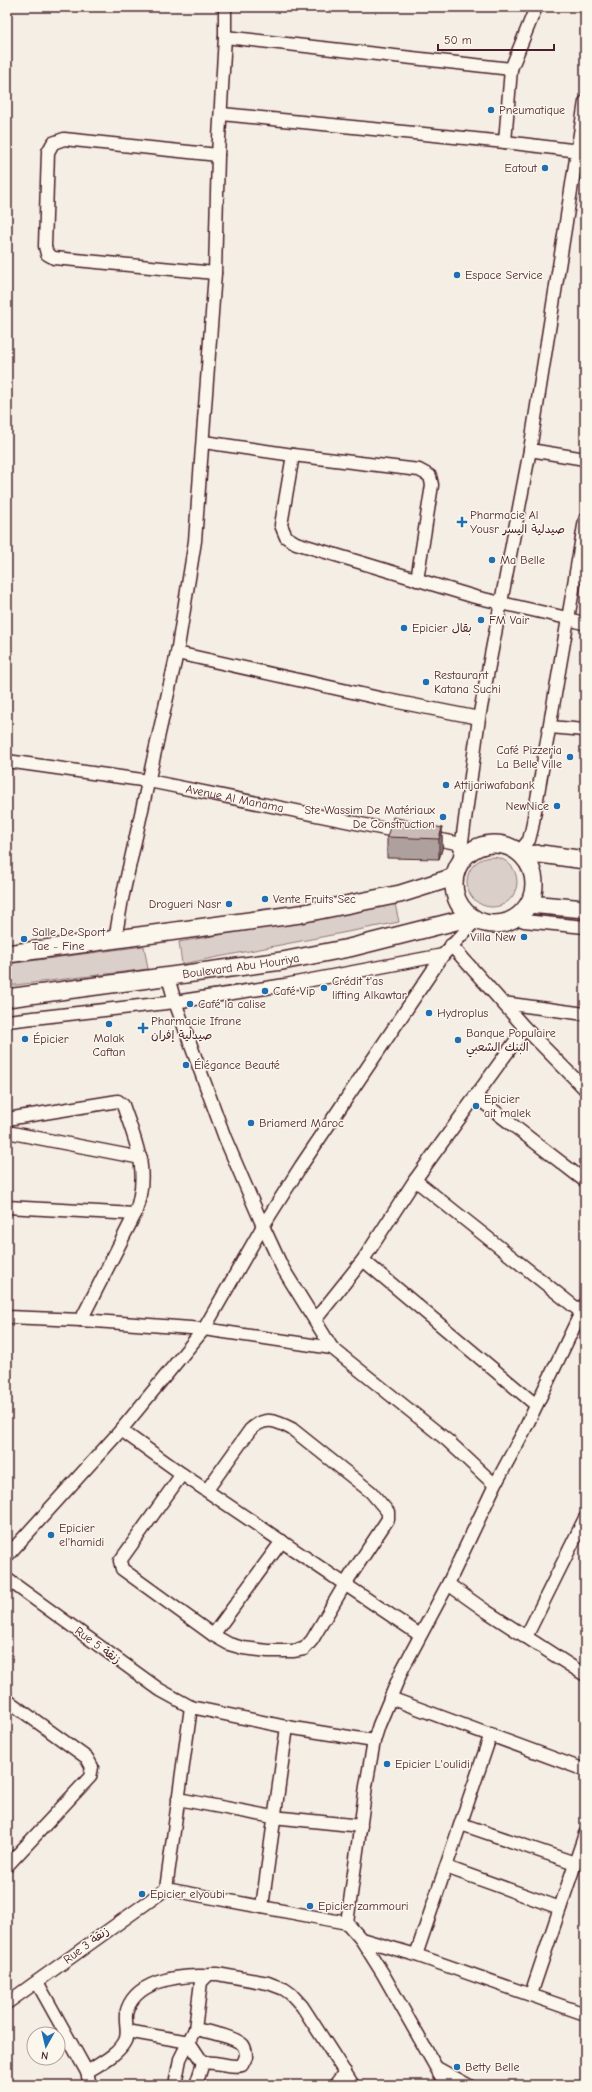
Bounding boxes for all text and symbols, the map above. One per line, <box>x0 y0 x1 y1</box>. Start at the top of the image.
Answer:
scale bar <box>438 26 554 52</box>
text: 50 m <box>444 33 472 47</box>
place label: Pneumatique <box>499 103 565 117</box>
marker: Pneumatique <box>486 105 496 115</box>
place label: Eatout <box>505 161 538 175</box>
marker: Eatout <box>540 163 550 173</box>
place label: Espace Service <box>465 268 543 282</box>
marker: Espace Service <box>452 270 462 280</box>
place label: Pharmacie Al Yousr صيدلية اليسر <box>470 508 565 536</box>
marker: Pharmacie Al Yousr صيدلية اليسر <box>457 517 467 527</box>
place label: Ma Belle <box>500 553 545 567</box>
marker: Ma Belle <box>487 555 497 565</box>
place label: FM Vair <box>489 613 530 627</box>
marker: FM Vair <box>476 615 486 625</box>
place label: Epicier بقال <box>412 621 472 636</box>
marker: Epicier بقال <box>399 623 409 633</box>
place label: Restaurant Katana Suchi <box>434 668 501 696</box>
marker: Restaurant Katana Suchi <box>421 677 431 687</box>
place label: Café Pizzeria La Belle Ville <box>496 743 562 771</box>
marker: Café Pizzeria La Belle Ville <box>565 752 575 762</box>
place label: Attijariwafabank <box>454 778 535 792</box>
marker: Attijariwafabank <box>441 780 451 790</box>
street label: Avenue Al Manama <box>185 782 285 815</box>
place label: NewNice <box>505 799 549 813</box>
marker: NewNice <box>552 801 562 811</box>
place label: Ste Wassim De Matériaux De Construction <box>304 803 435 831</box>
marker: Ste Wassim De Matériaux De Construction <box>438 812 448 822</box>
place label: Vente Fruits Sec <box>273 892 356 906</box>
marker: Vente Fruits Sec <box>260 894 270 904</box>
place label: Drogueri Nasr <box>149 897 221 911</box>
marker: Drogueri Nasr <box>224 899 234 909</box>
place label: Salle De Sport Tae - Fine <box>32 925 106 953</box>
place label: Villa New <box>470 930 517 944</box>
marker: Villa New <box>519 932 529 942</box>
marker: Salle De Sport Tae - Fine <box>19 934 29 944</box>
street label: Boulevard Abu Houriya <box>181 951 301 981</box>
place label: Crédit t'as lifting Alkawtar <box>332 974 407 1002</box>
marker: Crédit t'as lifting Alkawtar <box>319 983 329 993</box>
place label: Café Vip <box>273 984 315 998</box>
marker: Café Vip <box>260 986 270 996</box>
place label: Café la calise <box>198 997 266 1011</box>
marker: Café la calise <box>185 999 195 1009</box>
place label: Hydroplus <box>437 1006 488 1020</box>
marker: Hydroplus <box>424 1008 434 1018</box>
place label: Pharmacie Ifrane صيدلية إفران <box>151 1014 241 1043</box>
marker: Malak Caftan <box>104 1019 114 1029</box>
marker: Pharmacie Ifrane صيدلية إفران <box>138 1023 148 1033</box>
place label: Banque Populaire البنك الشعبي <box>466 1026 556 1058</box>
place label: Malak Caftan <box>93 1031 125 1059</box>
place label: Épicier <box>33 1032 69 1046</box>
marker: Épicier <box>20 1034 30 1044</box>
marker: Banque Populaire البنك الشعبي <box>453 1035 463 1045</box>
place label: Élégance Beauté <box>194 1058 280 1072</box>
marker: Élégance Beauté <box>181 1060 191 1070</box>
place label: Epicier ait malek <box>484 1092 531 1120</box>
marker: Epicier ait malek <box>471 1101 481 1111</box>
place label: Briamerd Maroc <box>259 1116 344 1130</box>
marker: Briamerd Maroc <box>246 1118 256 1128</box>
place label: Epicier el'hamidi <box>59 1521 104 1549</box>
marker: Epicier el'hamidi <box>46 1530 56 1540</box>
street label: Rue 5 زنقة <box>72 1624 124 1666</box>
place label: Epicier L'oulidi <box>395 1757 470 1771</box>
marker: Epicier L'oulidi <box>382 1759 392 1769</box>
place label: Epicier elyoubi <box>150 1887 225 1901</box>
marker: Epicier elyoubi <box>137 1889 147 1899</box>
place label: Epicier zammouri <box>318 1899 409 1913</box>
marker: Epicier zammouri <box>305 1901 315 1911</box>
street label: Rue 3 زنقة <box>61 1923 111 1967</box>
north arrow <box>26 2026 66 2066</box>
text: N <box>40 2048 49 2062</box>
place label: Betty Belle <box>465 2060 519 2074</box>
marker: Betty Belle <box>452 2062 462 2072</box>

